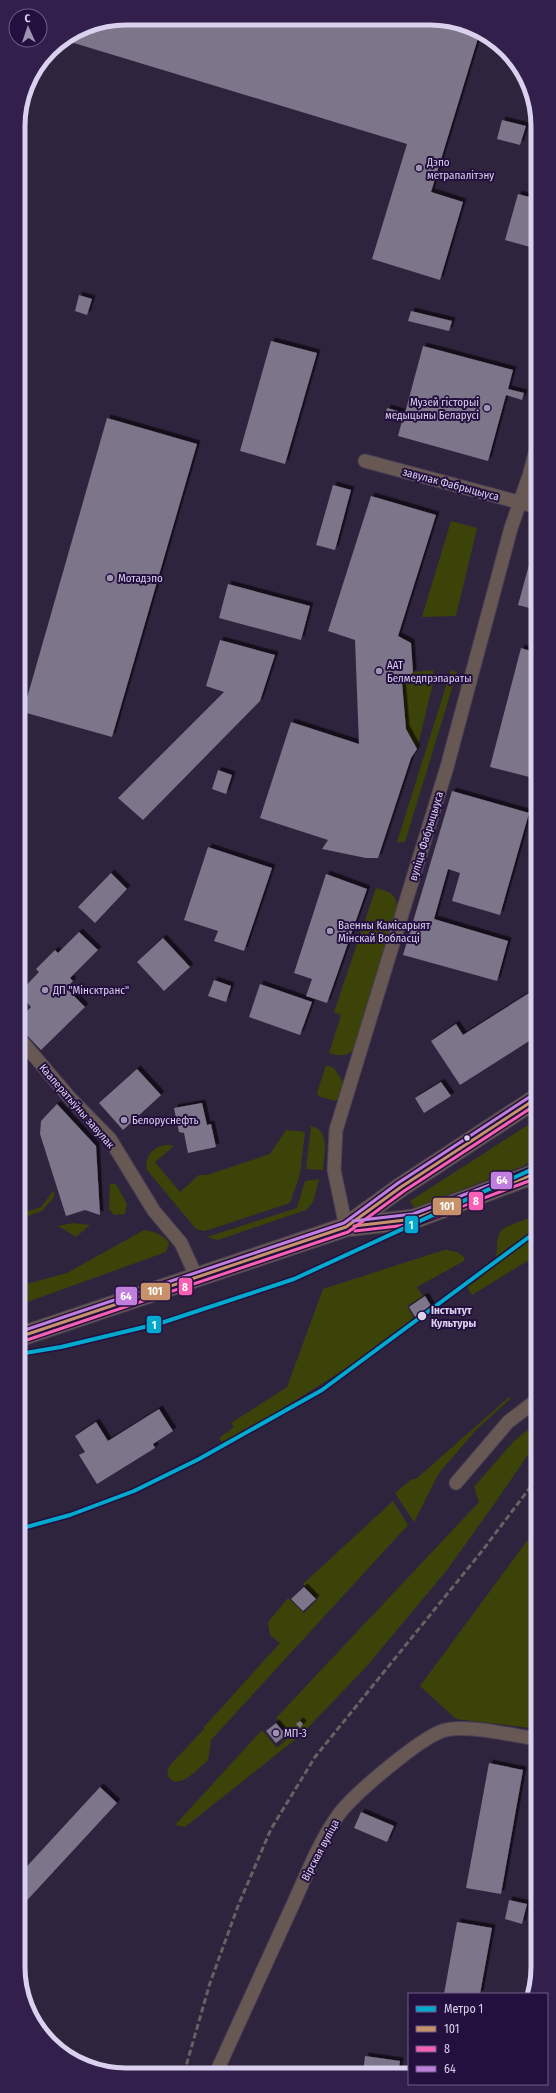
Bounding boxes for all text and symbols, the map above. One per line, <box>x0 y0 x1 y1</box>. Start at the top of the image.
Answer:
north arrow <box>8 8 48 48</box>
text: С <box>24 12 31 25</box>
place label: Дэпо метрапалітэну <box>426 156 494 182</box>
marker: Дэпо метрапалітэну <box>414 163 424 173</box>
place label: Музей гісторыі медыцыны Беларусі <box>385 396 479 422</box>
marker: Музей гісторыі медыцыны Беларусі <box>482 403 492 413</box>
street label: завулак Фабрыцыуса <box>401 465 501 504</box>
place label: Мотадэпо <box>118 572 163 585</box>
marker: Мотадэпо <box>105 573 115 583</box>
place label: ААТ Белмедпрэпараты <box>387 659 471 685</box>
marker: ААТ Белмедпрэпараты <box>374 666 384 676</box>
street label: вуліца Фабрыцыуса <box>407 790 446 882</box>
place label: Ваенны Камісарыят Мінскай Вобласці <box>338 919 431 945</box>
marker: Ваенны Камісарыят Мінскай Вобласці <box>325 926 335 936</box>
place label: ДП "Мінсктранс" <box>52 984 129 997</box>
marker: ДП "Мінсктранс" <box>40 985 50 995</box>
street label: Кааператыўны завулак <box>36 1061 117 1152</box>
place label: Белоруснефть <box>132 1114 199 1127</box>
marker: Белоруснефть <box>119 1115 129 1125</box>
unlabelled marker <box>462 1133 472 1143</box>
line badge: 64 <box>490 1171 513 1190</box>
text: 64 <box>496 1174 508 1187</box>
line badge: 8 <box>468 1191 484 1211</box>
text: 8 <box>473 1195 479 1208</box>
line badge: 101 <box>432 1197 462 1216</box>
text: 101 <box>439 1200 455 1213</box>
line badge: 1 <box>404 1215 419 1234</box>
text: 1 <box>409 1219 413 1232</box>
line badge: 8 <box>178 1277 193 1296</box>
text: 8 <box>182 1281 188 1294</box>
line badge: 101 <box>140 1282 171 1301</box>
text: 101 <box>147 1285 163 1298</box>
line badge: 64 <box>115 1286 138 1306</box>
text: 64 <box>120 1290 132 1303</box>
place label: Інстытут Культуры <box>431 1304 477 1330</box>
marker: Інстытут Культуры <box>416 1310 428 1322</box>
line badge: 1 <box>146 1315 162 1334</box>
text: 1 <box>152 1319 156 1332</box>
place label: МП-3 <box>284 1727 307 1740</box>
marker: МП-3 <box>271 1728 281 1738</box>
street label: Вірская вуліца <box>299 1817 342 1883</box>
legend <box>408 1993 548 2085</box>
text: Метро 1 <box>444 2002 483 2016</box>
text: 101 <box>444 2022 459 2036</box>
text: 8 <box>444 2042 450 2056</box>
text: 64 <box>444 2062 456 2076</box>

